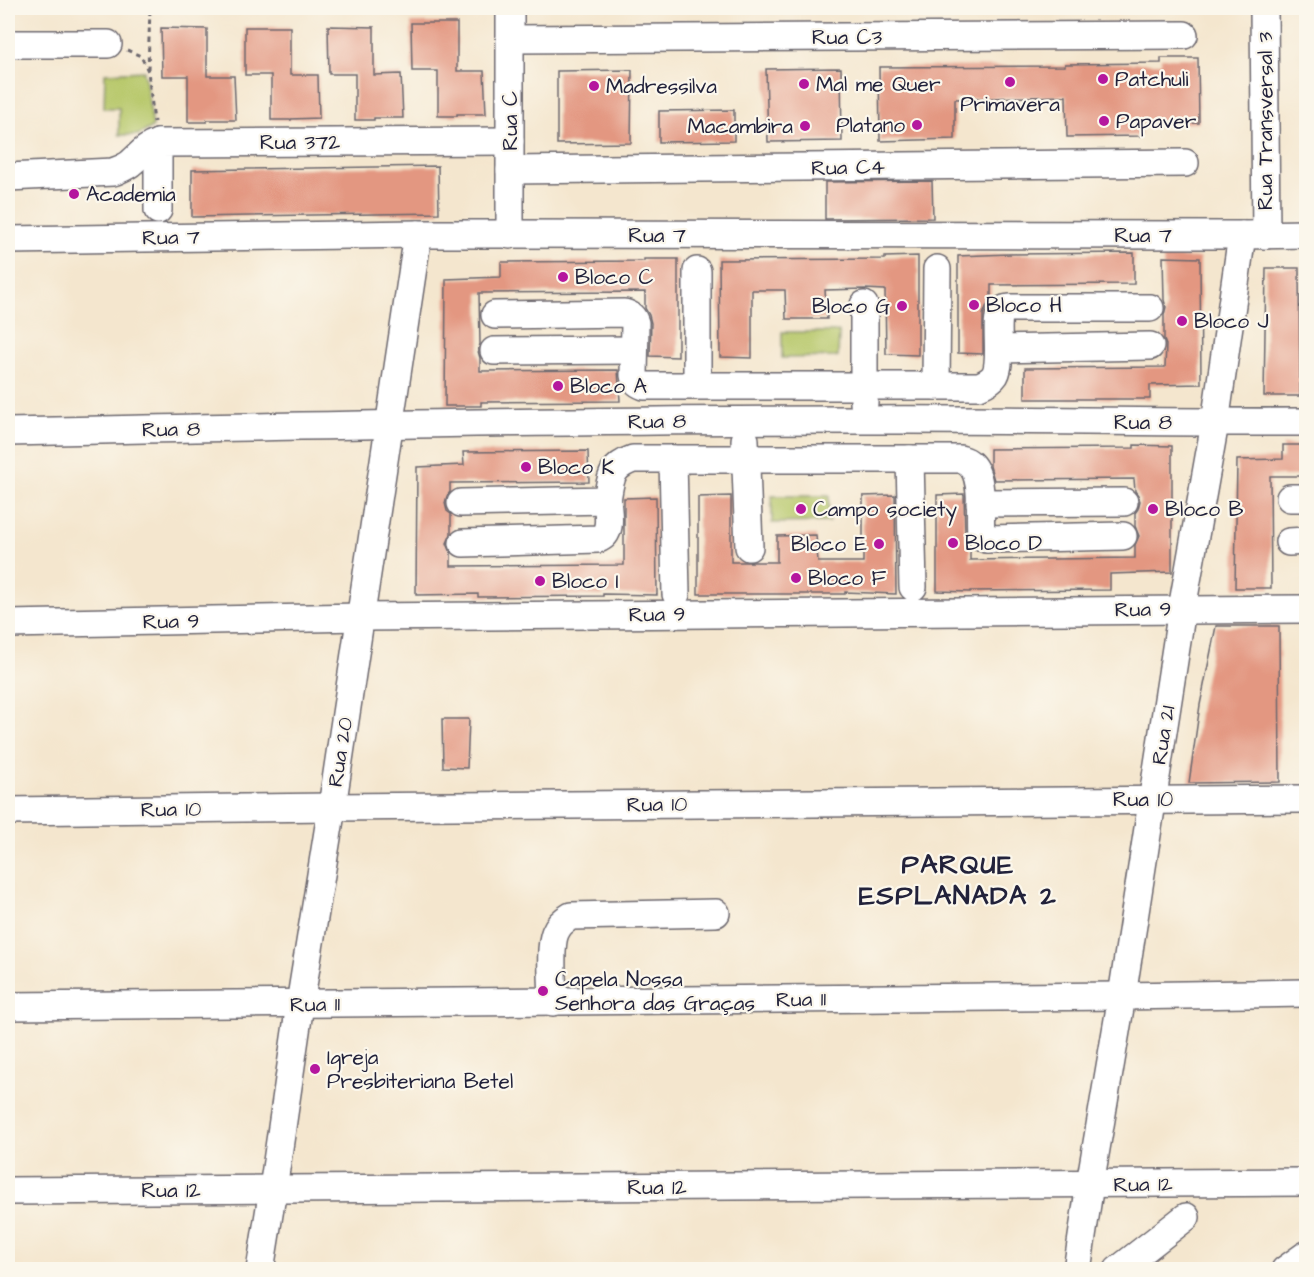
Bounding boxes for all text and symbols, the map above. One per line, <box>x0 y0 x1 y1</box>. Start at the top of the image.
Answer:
street label: Rua C3 <box>812 23 882 52</box>
street label: Rua Transversal 3 <box>1251 31 1280 210</box>
place label: Patchuli <box>1115 65 1188 94</box>
place label: Mal me Quer <box>816 70 941 99</box>
place label: Madressilva <box>606 72 717 101</box>
marker: Patchuli <box>1096 72 1110 86</box>
marker: Primavera <box>1003 75 1017 89</box>
marker: Mal me Quer <box>797 77 811 91</box>
marker: Madressilva <box>587 79 601 93</box>
place label: Primavera <box>960 90 1060 119</box>
street label: Rua C <box>496 91 525 151</box>
place label: Papaver <box>1116 107 1197 137</box>
place label: Platano <box>836 111 905 140</box>
place label: Macambira <box>687 112 793 141</box>
marker: Papaver <box>1097 114 1111 128</box>
marker: Platano <box>910 118 924 132</box>
marker: Macambira <box>798 119 812 133</box>
street label: Rua 372 <box>260 128 340 157</box>
street label: Rua C4 <box>811 152 885 183</box>
place label: Academia <box>86 180 176 209</box>
marker: Academia <box>67 187 81 201</box>
street label: Rua 7 <box>628 221 686 250</box>
street label: Rua 7 <box>1114 221 1172 250</box>
street label: Rua 7 <box>142 222 200 253</box>
place label: Bloco C <box>575 263 654 292</box>
marker: Bloco C <box>556 270 570 284</box>
place label: Bloco H <box>986 291 1063 320</box>
place label: Bloco G <box>812 292 890 321</box>
marker: Bloco H <box>967 298 981 312</box>
marker: Bloco G <box>895 299 909 313</box>
place label: Bloco J <box>1194 307 1269 336</box>
marker: Bloco J <box>1175 314 1189 328</box>
place label: Bloco A <box>570 372 648 401</box>
marker: Bloco A <box>551 379 565 393</box>
street label: Rua 8 <box>628 406 687 437</box>
street label: Rua 8 <box>1114 408 1173 437</box>
street label: Rua 8 <box>142 414 201 445</box>
place label: Bloco K <box>538 453 615 482</box>
marker: Bloco K <box>519 460 533 474</box>
place label: Campo society <box>813 495 957 526</box>
place label: Bloco B <box>1165 495 1244 524</box>
marker: Campo society <box>794 502 808 516</box>
marker: Bloco B <box>1146 502 1160 516</box>
place label: Bloco D <box>965 529 1043 558</box>
place label: Bloco E <box>791 530 868 559</box>
marker: Bloco D <box>946 536 960 550</box>
marker: Bloco E <box>872 537 886 551</box>
place label: Bloco F <box>808 564 887 593</box>
place label: Bloco I <box>552 567 619 596</box>
marker: Bloco F <box>789 571 803 585</box>
marker: Bloco I <box>533 574 547 588</box>
street label: Rua 9 <box>1114 595 1172 624</box>
street label: Rua 9 <box>628 600 686 629</box>
street label: Rua 9 <box>142 607 200 636</box>
street label: Rua 21 <box>1145 703 1183 767</box>
street label: Rua 20 <box>321 715 360 789</box>
street label: Rua 10 <box>1113 785 1173 814</box>
street label: Rua 10 <box>626 789 688 820</box>
street label: Rua 10 <box>140 794 202 825</box>
district label: PARQUE ESPLANADA 2 <box>859 846 1057 915</box>
place label: Capela Nossa Senhora das Graças <box>555 965 755 1018</box>
marker: Capela Nossa Senhora das Graças <box>536 984 550 998</box>
street label: Rua 11 <box>776 985 827 1014</box>
street label: Rua 11 <box>290 990 341 1019</box>
place label: Igreja Presbiteriana Betel <box>327 1043 513 1096</box>
marker: Igreja Presbiteriana Betel <box>308 1062 322 1076</box>
street label: Rua 12 <box>1113 1169 1173 1200</box>
street label: Rua 12 <box>627 1173 687 1202</box>
street label: Rua 12 <box>141 1176 201 1205</box>

